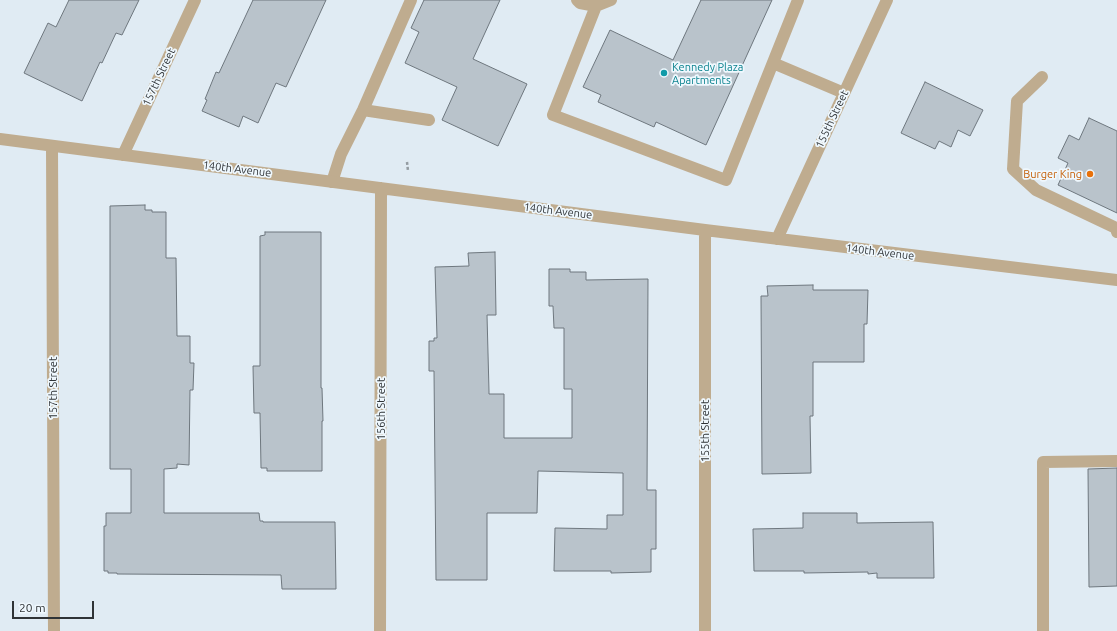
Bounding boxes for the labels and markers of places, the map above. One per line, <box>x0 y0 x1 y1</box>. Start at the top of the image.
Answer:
place label: Kennedy Plaza Apartments <box>672 60 743 86</box>
marker: Kennedy Plaza Apartments <box>659 68 669 78</box>
place label: Burger King <box>1023 167 1082 181</box>
marker: Burger King <box>1085 169 1095 179</box>

